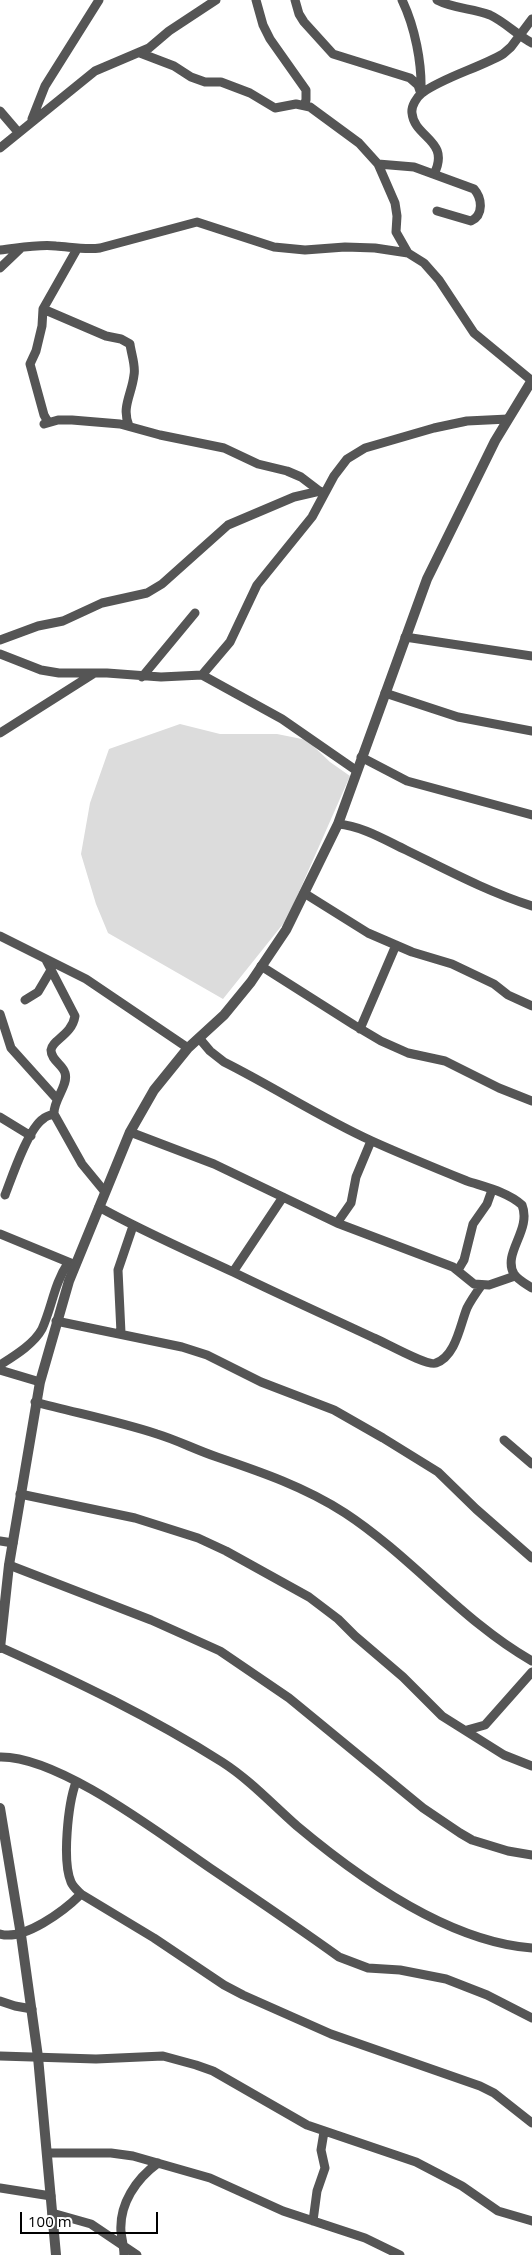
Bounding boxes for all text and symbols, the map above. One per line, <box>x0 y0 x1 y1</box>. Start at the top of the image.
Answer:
scale bar <box>22 2202 160 2234</box>
text: 100 m <box>28 2211 72 2231</box>

